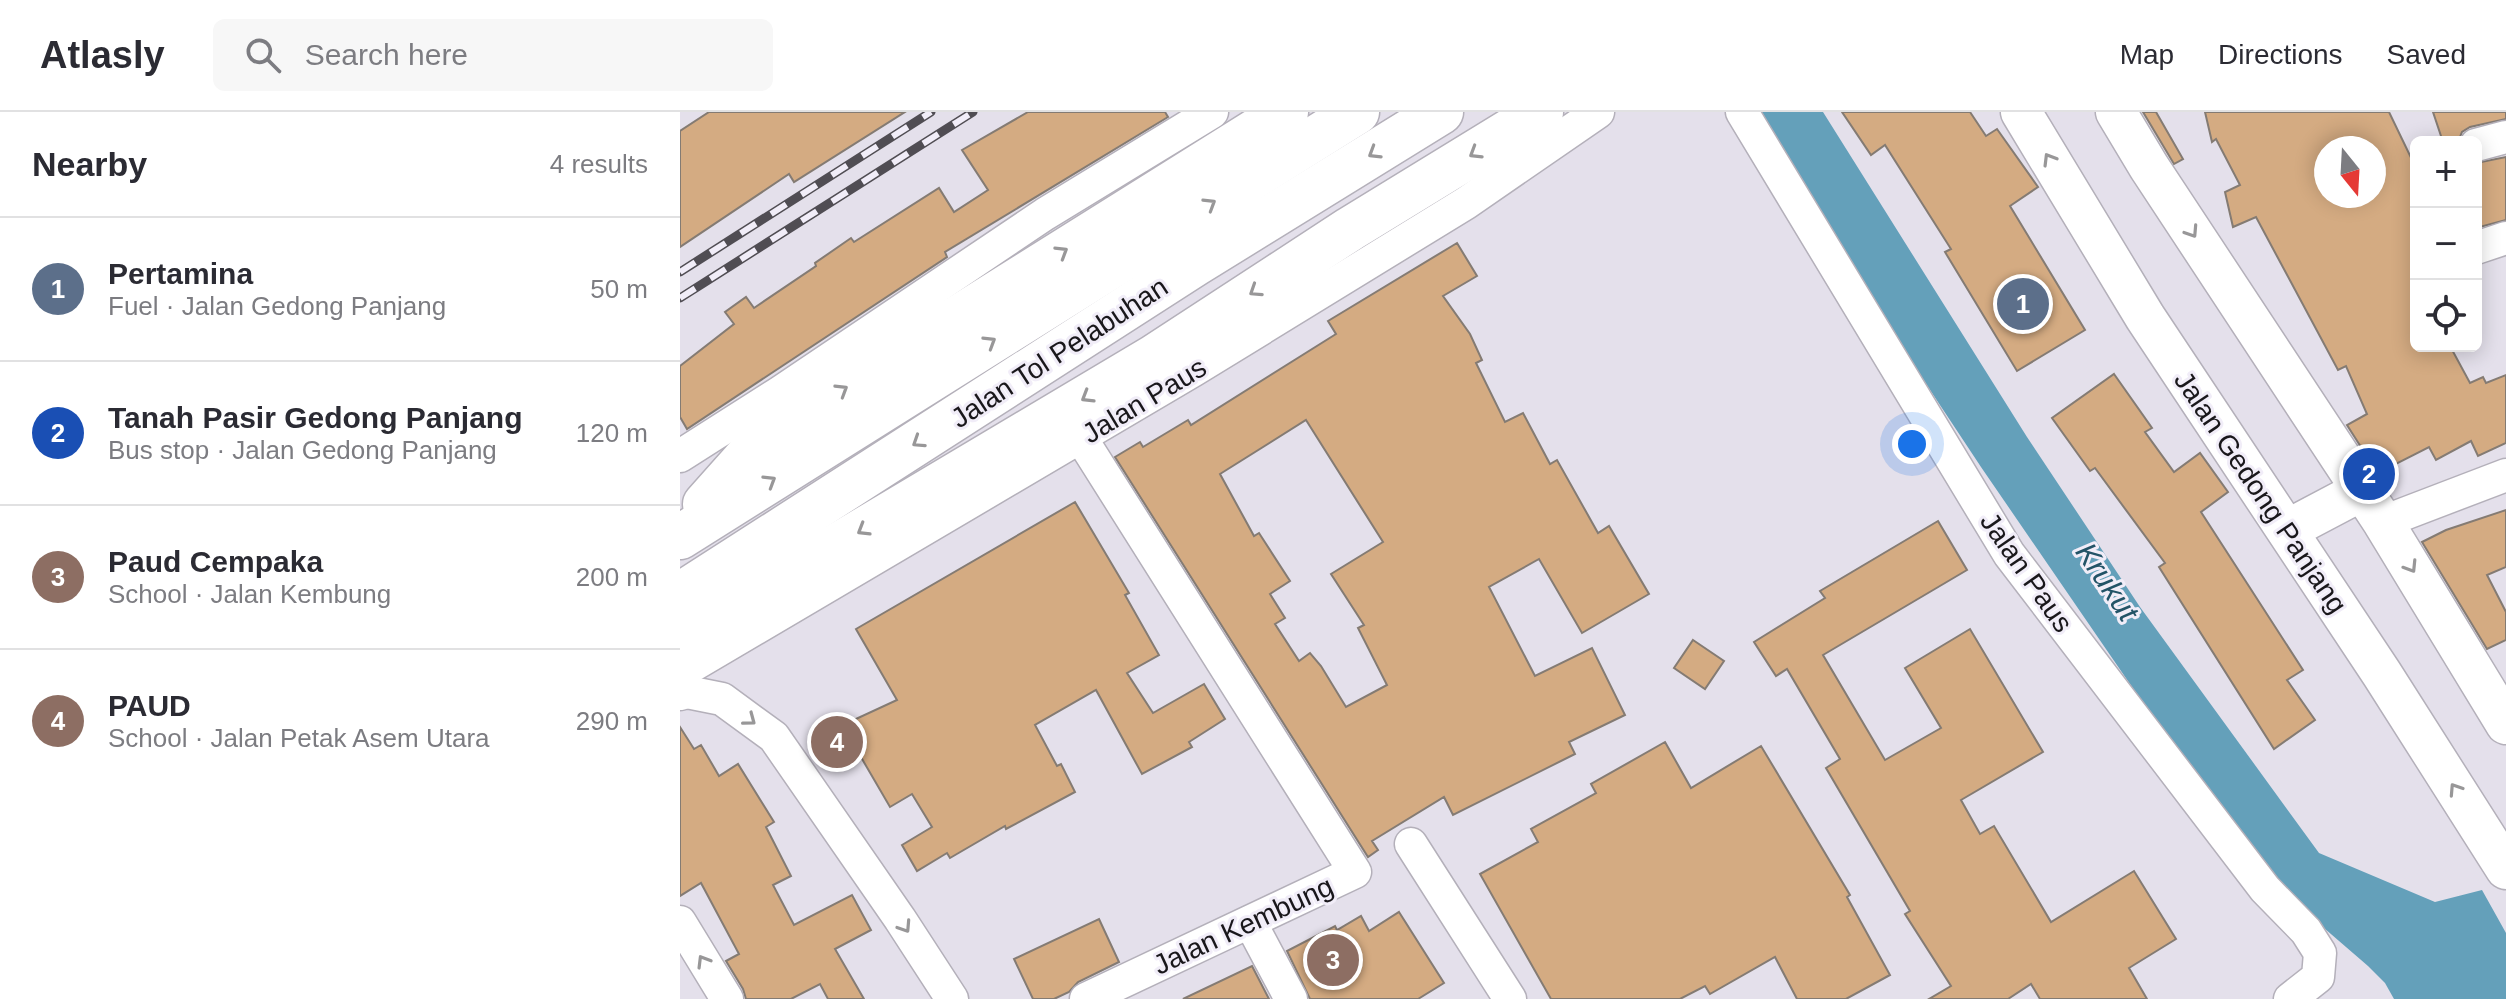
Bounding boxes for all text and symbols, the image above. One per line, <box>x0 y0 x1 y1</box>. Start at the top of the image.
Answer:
search box <box>213 19 773 91</box>
icon: search <box>241 33 285 77</box>
text: Atlasly <box>40 34 165 76</box>
text: Search here <box>305 38 468 71</box>
text: Map <box>2120 39 2174 70</box>
text: Directions <box>2218 39 2343 70</box>
text: Saved <box>2387 39 2466 70</box>
north arrow <box>2314 136 2386 208</box>
map controls <box>2410 136 2482 352</box>
button: + <box>2410 136 2482 208</box>
one-way arrow <box>1368 143 1383 159</box>
one-way arrow <box>1469 143 1483 158</box>
text: Nearby <box>32 145 147 183</box>
text: 4 results <box>550 149 648 179</box>
one-way arrow <box>2044 153 2059 168</box>
one-way arrow <box>1201 198 1215 213</box>
button: − <box>2410 208 2482 280</box>
one-way arrow <box>2182 223 2197 238</box>
one-way arrow <box>1053 247 1068 262</box>
text: Pertamina <box>108 257 253 290</box>
street label: Jalan Tol Pelabuhan <box>945 271 1173 434</box>
text: 1 <box>51 274 65 304</box>
text: 50 m <box>590 274 648 304</box>
pin: 1 <box>1997 274 2049 334</box>
button: locate <box>2410 280 2482 352</box>
one-way arrow <box>1249 282 1263 297</box>
text: Fuel · Jalan Gedong Panjang <box>108 291 446 321</box>
one-way arrow <box>981 336 995 351</box>
street label: Jalan Paus <box>1077 351 1212 449</box>
street label: Jalan Gedong Panjang <box>2168 366 2353 619</box>
one-way arrow <box>833 385 847 400</box>
one-way arrow <box>1081 387 1096 403</box>
text: Tanah Pasir Gedong Panjang <box>108 401 523 434</box>
text: 2 <box>51 418 65 448</box>
text: 120 m <box>576 418 648 448</box>
your location <box>1892 424 1932 464</box>
one-way arrow <box>912 433 927 448</box>
text: Bus stop · Jalan Gedong Panjang <box>108 435 497 465</box>
pin: 2 <box>2343 444 2395 504</box>
one-way arrow <box>761 475 775 490</box>
street label: Jalan Paus <box>1974 507 2079 638</box>
one-way arrow <box>857 520 872 536</box>
water label: Krukut <box>2069 537 2146 628</box>
text: Paud Cempaka <box>108 545 323 578</box>
one-way arrow <box>2401 558 2416 573</box>
text: 3 <box>51 562 65 592</box>
text: 200 m <box>576 562 648 592</box>
text: School · Jalan Kembung <box>108 579 391 609</box>
text: PAUD <box>108 689 191 722</box>
text: 4 <box>51 706 65 736</box>
text: 290 m <box>576 706 648 736</box>
one-way arrow <box>741 710 756 724</box>
pin: 4 <box>811 712 863 772</box>
text: School · Jalan Petak Asem Utara <box>108 723 490 753</box>
one-way arrow <box>2450 783 2465 798</box>
street label: Jalan Kembung <box>1148 870 1338 981</box>
one-way arrow <box>895 918 910 933</box>
pin: 3 <box>1307 930 1359 990</box>
one-way arrow <box>698 955 713 970</box>

